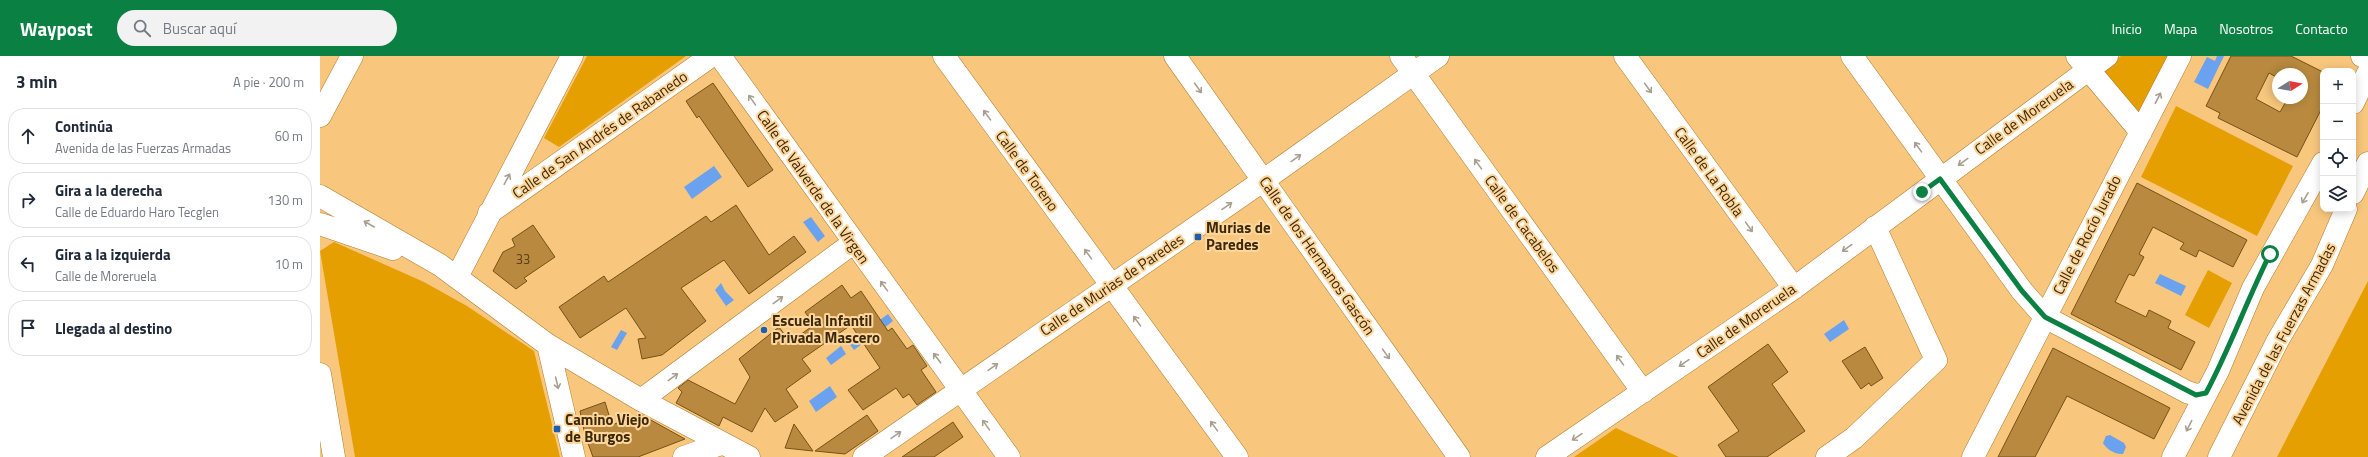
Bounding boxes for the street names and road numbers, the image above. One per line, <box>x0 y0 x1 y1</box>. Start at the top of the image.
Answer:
street label: Calle de San Andrés de Rabanedo <box>507 65 692 204</box>
street label: Calle de Moreruela <box>1970 73 2078 160</box>
street label: Calle de Valverde de la Virgen <box>751 105 875 269</box>
street label: Calle de La Robla <box>1669 122 1750 222</box>
street label: Calle de Toreno <box>990 125 1065 216</box>
street label: Calle de Cacabelos <box>1479 170 1566 277</box>
street label: Calle de Rocío Jurado <box>2047 171 2127 298</box>
street label: Calle de los Hermanos Gascón <box>1254 172 1381 340</box>
street label: Calle de Murias de Paredes <box>1035 228 1188 341</box>
street label: Avenida de las Fuerzas Armadas <box>2226 239 2341 429</box>
street label: Calle de Moreruela <box>1691 277 1801 364</box>

